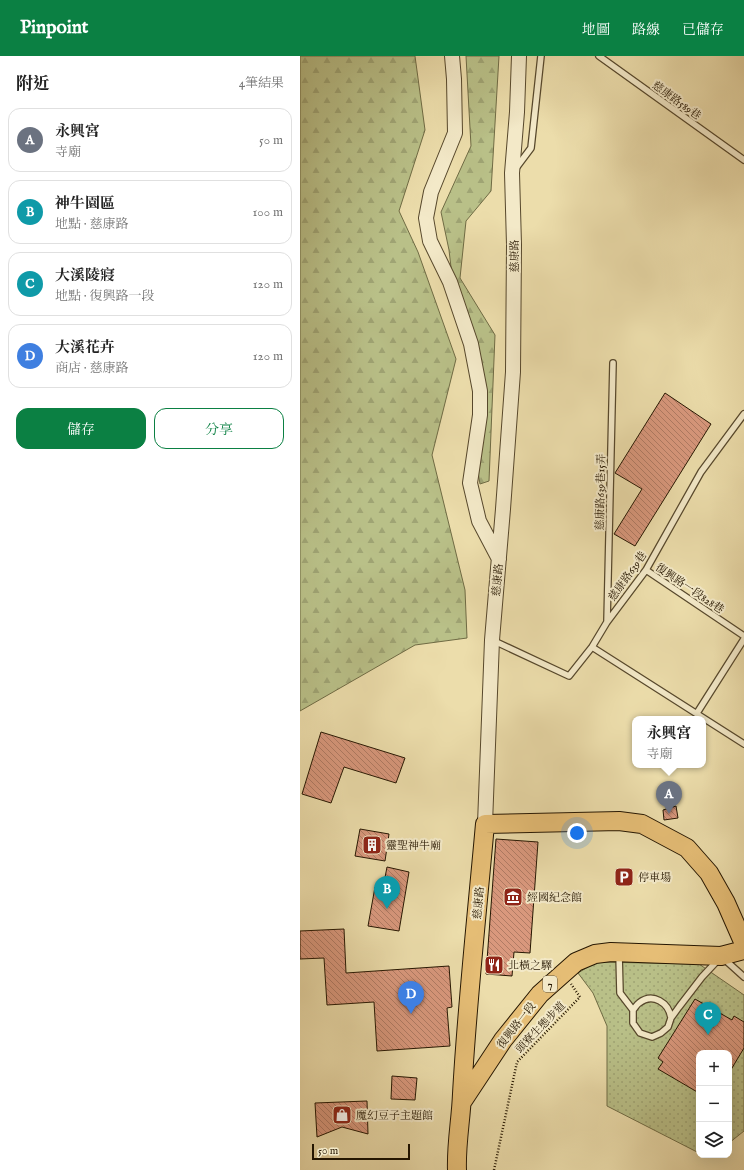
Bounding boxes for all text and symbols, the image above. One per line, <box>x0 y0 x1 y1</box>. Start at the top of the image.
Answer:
text: Pinpoint <box>20 16 88 40</box>
text: 地圖 <box>582 21 610 39</box>
text: 路線 <box>632 21 660 39</box>
text: 已儲存 <box>682 21 724 39</box>
text: 附近 <box>16 74 50 95</box>
text: 4筆結果 <box>239 75 284 92</box>
street label: 慈康路589巷 <box>649 78 704 123</box>
text: 永興宮 <box>55 122 100 141</box>
text: A <box>26 132 34 149</box>
text: 50 m <box>259 132 283 149</box>
text: 寺廟 <box>55 144 81 161</box>
text: 神牛園區 <box>55 194 115 213</box>
text: B <box>26 204 34 221</box>
text: 100 m <box>253 204 283 221</box>
text: 地點 · 慈康路 <box>55 216 129 233</box>
street label: 慈康路 <box>508 240 522 273</box>
text: 大溪陵寢 <box>55 266 115 285</box>
text: C <box>25 276 35 293</box>
text: 120 m <box>253 276 283 293</box>
text: 地點 · 復興路一段 <box>55 288 155 305</box>
text: 大溪花卉 <box>55 338 115 357</box>
text: D <box>25 348 35 365</box>
text: 120 m <box>253 348 283 365</box>
text: 商店 · 慈康路 <box>55 360 129 377</box>
button: 儲存 <box>16 408 146 449</box>
button: 分享 <box>154 408 284 449</box>
street label: 慈康路639巷15弄 <box>593 454 609 530</box>
street label: 慈康路639巷 <box>606 549 650 604</box>
street label: 復興路一段828巷 <box>652 561 726 617</box>
street label: 慈康路 <box>490 563 506 597</box>
popup <box>632 716 706 768</box>
text: 永興宮 <box>646 724 692 743</box>
text: 寺廟 <box>646 746 673 763</box>
pin: A <box>656 781 682 814</box>
your location <box>567 823 587 843</box>
building icon: 靈聖神牛廟 <box>361 834 383 856</box>
place label: 靈聖神牛廟 <box>386 839 441 853</box>
parking icon: 停車場 <box>613 866 635 888</box>
place label: 停車場 <box>638 871 671 885</box>
pin: B <box>374 876 400 909</box>
street label: 慈康路 <box>471 886 487 920</box>
museum icon: 經國紀念館 <box>502 886 524 908</box>
place label: 經國紀念館 <box>527 891 582 905</box>
restaurant icon: 北橫之驛 <box>483 954 505 976</box>
place label: 北橫之驛 <box>508 959 552 973</box>
road number: 7 <box>543 976 557 992</box>
pin: D <box>398 981 424 1014</box>
street label: 頭寮生態步道 <box>513 999 569 1056</box>
street label: 復興路一段 <box>494 1000 539 1052</box>
pin: C <box>695 1002 721 1035</box>
map controls <box>696 1050 732 1158</box>
button: + <box>696 1050 732 1086</box>
button: − <box>696 1086 732 1122</box>
shop icon: 魔幻豆子主題館 <box>331 1104 353 1126</box>
place label: 魔幻豆子主題館 <box>356 1109 433 1123</box>
button: layers <box>696 1122 732 1158</box>
scale bar <box>312 1142 410 1161</box>
text: 50 m <box>318 1144 338 1158</box>

